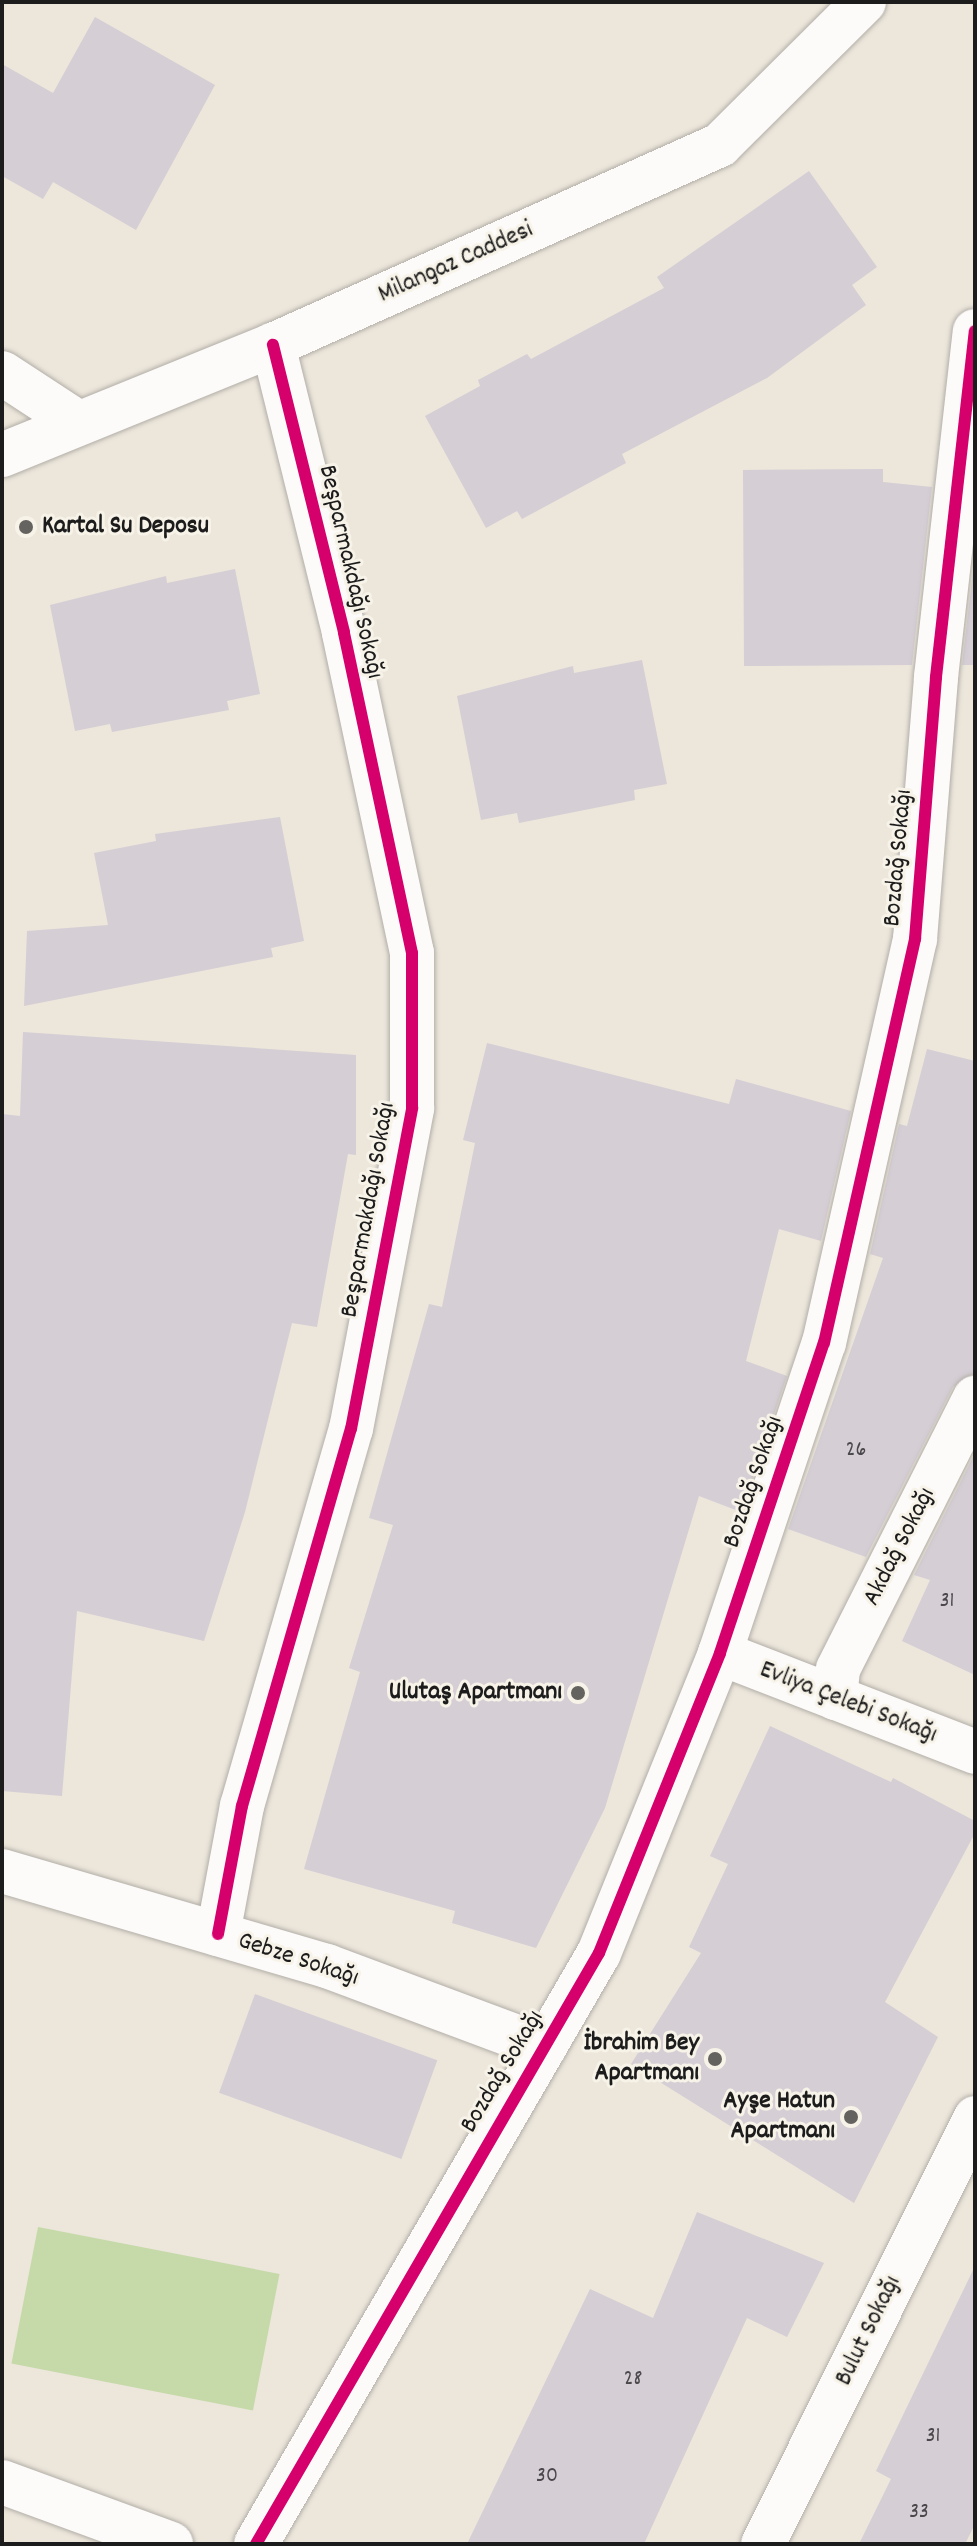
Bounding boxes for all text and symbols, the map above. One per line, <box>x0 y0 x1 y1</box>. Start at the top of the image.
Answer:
street label: Milangaz Caddesi <box>374 215 538 311</box>
street label: Beşparmakdağı Sokağı <box>310 462 390 682</box>
place label: Kartal Su Deposu <box>42 511 209 543</box>
marker: Kartal Su Deposu <box>17 518 35 536</box>
street label: Bozdağ Sokağı <box>877 788 921 928</box>
street label: Beşparmakdağı Sokağı <box>335 1100 403 1320</box>
street label: Bozdağ Sokağı <box>717 1412 791 1552</box>
house number: 26 <box>846 1438 866 1464</box>
street label: Akdağ Sokağı <box>857 1483 943 1611</box>
house number: 31 <box>940 1589 954 1615</box>
street label: Evliya Çelebi Sokağı <box>755 1655 941 1751</box>
place label: Ulutaş Apartmanı <box>389 1677 562 1709</box>
marker: Ulutaş Apartmanı <box>569 1684 587 1702</box>
street label: Gebze Sokağı <box>234 1926 362 1994</box>
street label: Bozdağ Sokağı <box>454 2005 552 2139</box>
place label: İbrahim Bey Apartmanı <box>584 2028 699 2090</box>
marker: İbrahim Bey Apartmanı <box>706 2050 724 2068</box>
place label: Ayşe Hatun Apartmanı <box>723 2086 835 2148</box>
marker: Ayşe Hatun Apartmanı <box>842 2108 860 2126</box>
street label: Bulut Sokağı <box>829 2271 909 2391</box>
house number: 28 <box>624 2367 642 2393</box>
house number: 31 <box>926 2424 940 2450</box>
house number: 30 <box>536 2464 558 2490</box>
house number: 33 <box>909 2500 929 2526</box>

